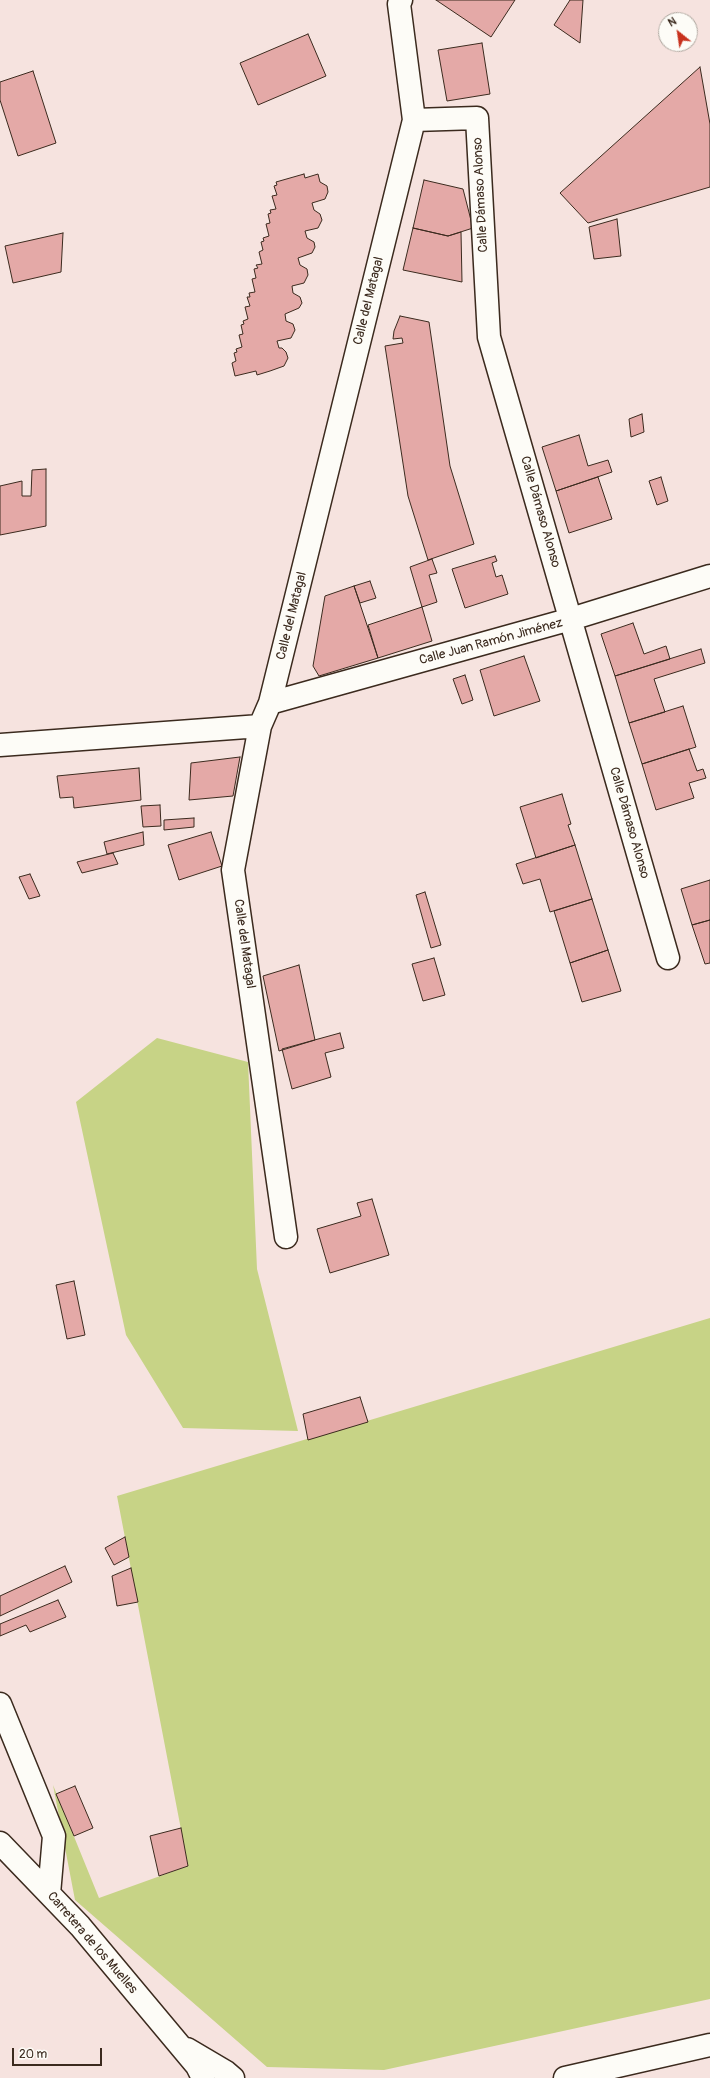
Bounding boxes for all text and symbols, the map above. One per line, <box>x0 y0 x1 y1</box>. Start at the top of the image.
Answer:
north arrow <box>658 12 698 52</box>
text: N <box>666 15 679 30</box>
street label: Calle Dámaso Alonso <box>470 137 492 253</box>
street label: Calle del Matagal <box>351 255 387 347</box>
street label: Calle Dámaso Alonso <box>517 454 563 570</box>
street label: Calle del Matagal <box>274 570 310 662</box>
street label: Calle Juan Ramón Jiménez <box>418 615 564 669</box>
street label: Calle Dámaso Alonso <box>606 765 652 881</box>
street label: Calle del Matagal <box>230 898 258 990</box>
street label: Carretera de los Muelles <box>44 1889 140 1997</box>
scale bar <box>14 2040 104 2066</box>
text: 20 m <box>19 2047 47 2062</box>

